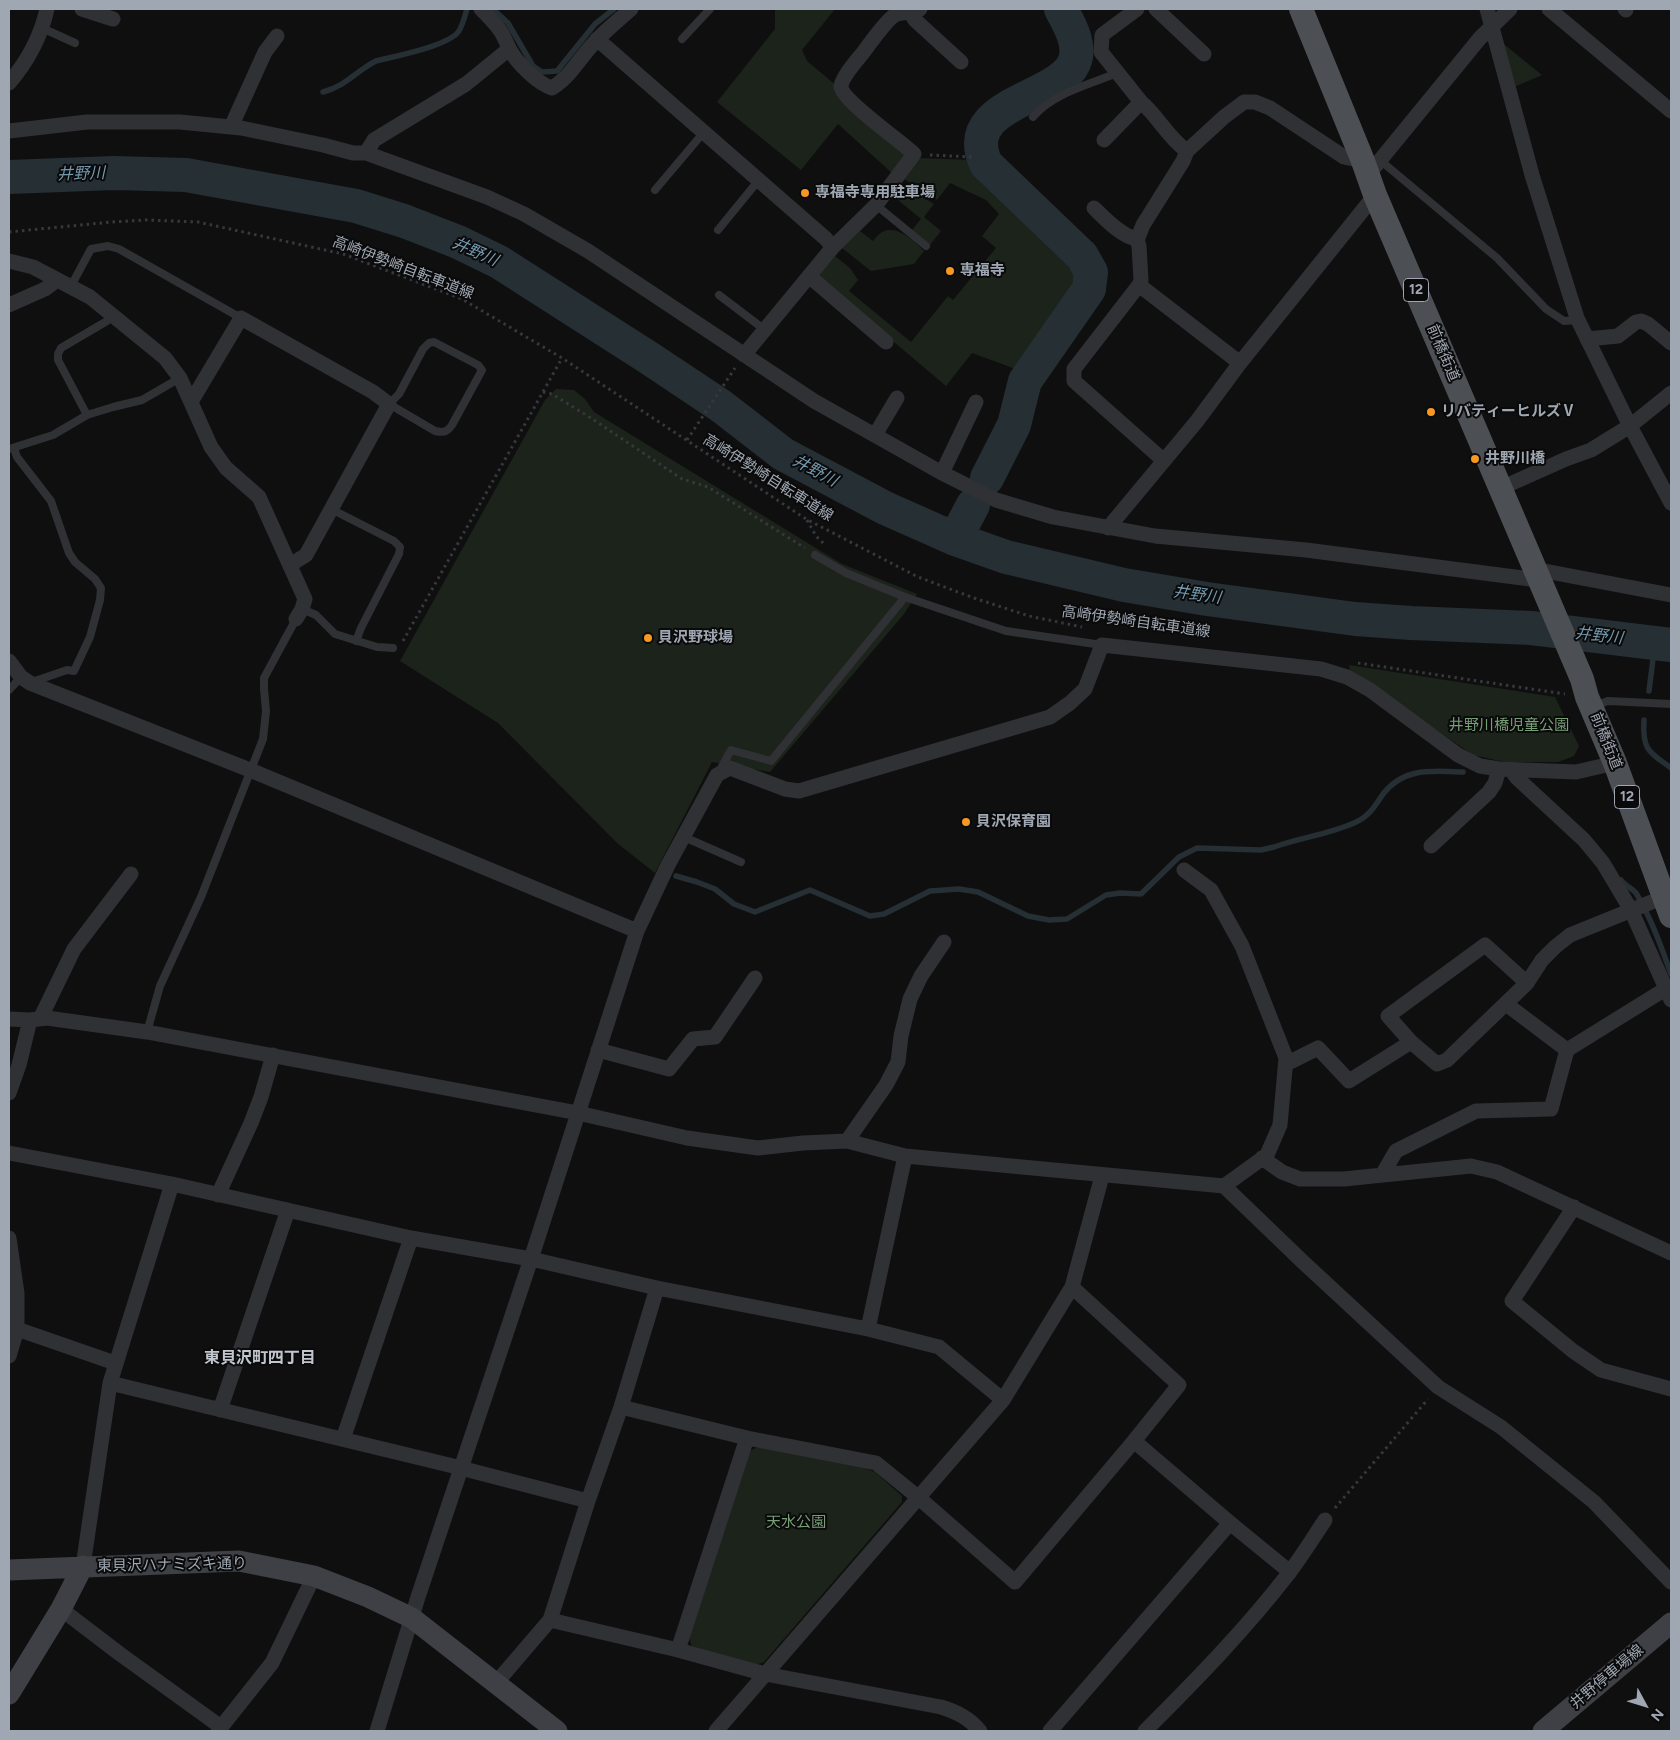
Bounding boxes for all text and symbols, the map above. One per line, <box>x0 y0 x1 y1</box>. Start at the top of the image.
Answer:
water label: 井野川 <box>57 164 105 184</box>
place label: 専福寺専用駐車場 <box>815 184 935 202</box>
marker: 専福寺専用駐車場 <box>799 187 811 199</box>
street label: 高崎伊勢崎自転車道線 <box>330 233 476 303</box>
water label: 井野川 <box>449 233 501 271</box>
place label: 専福寺 <box>960 262 1005 280</box>
marker: 専福寺 <box>944 265 956 277</box>
road number: 12 <box>1404 278 1428 302</box>
street label: 前橋街道 <box>1423 322 1463 384</box>
place label: リバティーヒルズⅤ <box>1441 403 1576 421</box>
marker: リバティーヒルズⅤ <box>1425 406 1437 418</box>
street label: 高崎伊勢崎自転車道線 <box>700 431 836 525</box>
place label: 井野川橋 <box>1485 450 1545 468</box>
water label: 井野川 <box>789 451 841 491</box>
marker: 井野川橋 <box>1469 453 1481 465</box>
water label: 井野川 <box>1172 582 1222 608</box>
street label: 高崎伊勢崎自転車道線 <box>1060 603 1212 641</box>
water label: 井野川 <box>1574 624 1624 648</box>
place label: 貝沢野球場 <box>658 629 733 647</box>
marker: 貝沢野球場 <box>642 632 654 644</box>
street label: 前橋街道 <box>1586 710 1626 772</box>
park label: 井野川橋児童公園 <box>1449 717 1569 735</box>
road number: 12 <box>1614 786 1640 809</box>
place label: 貝沢保育園 <box>976 813 1051 831</box>
marker: 貝沢保育園 <box>960 816 972 828</box>
district label: 東貝沢町四丁目 <box>204 1348 316 1368</box>
park label: 天水公園 <box>766 1514 826 1532</box>
street label: 東貝沢ハナミズキ通り <box>97 1555 247 1575</box>
street label: 井野停車場線 <box>1567 1641 1647 1713</box>
north arrow <box>1620 1680 1670 1730</box>
text: N <box>1647 1705 1667 1724</box>

